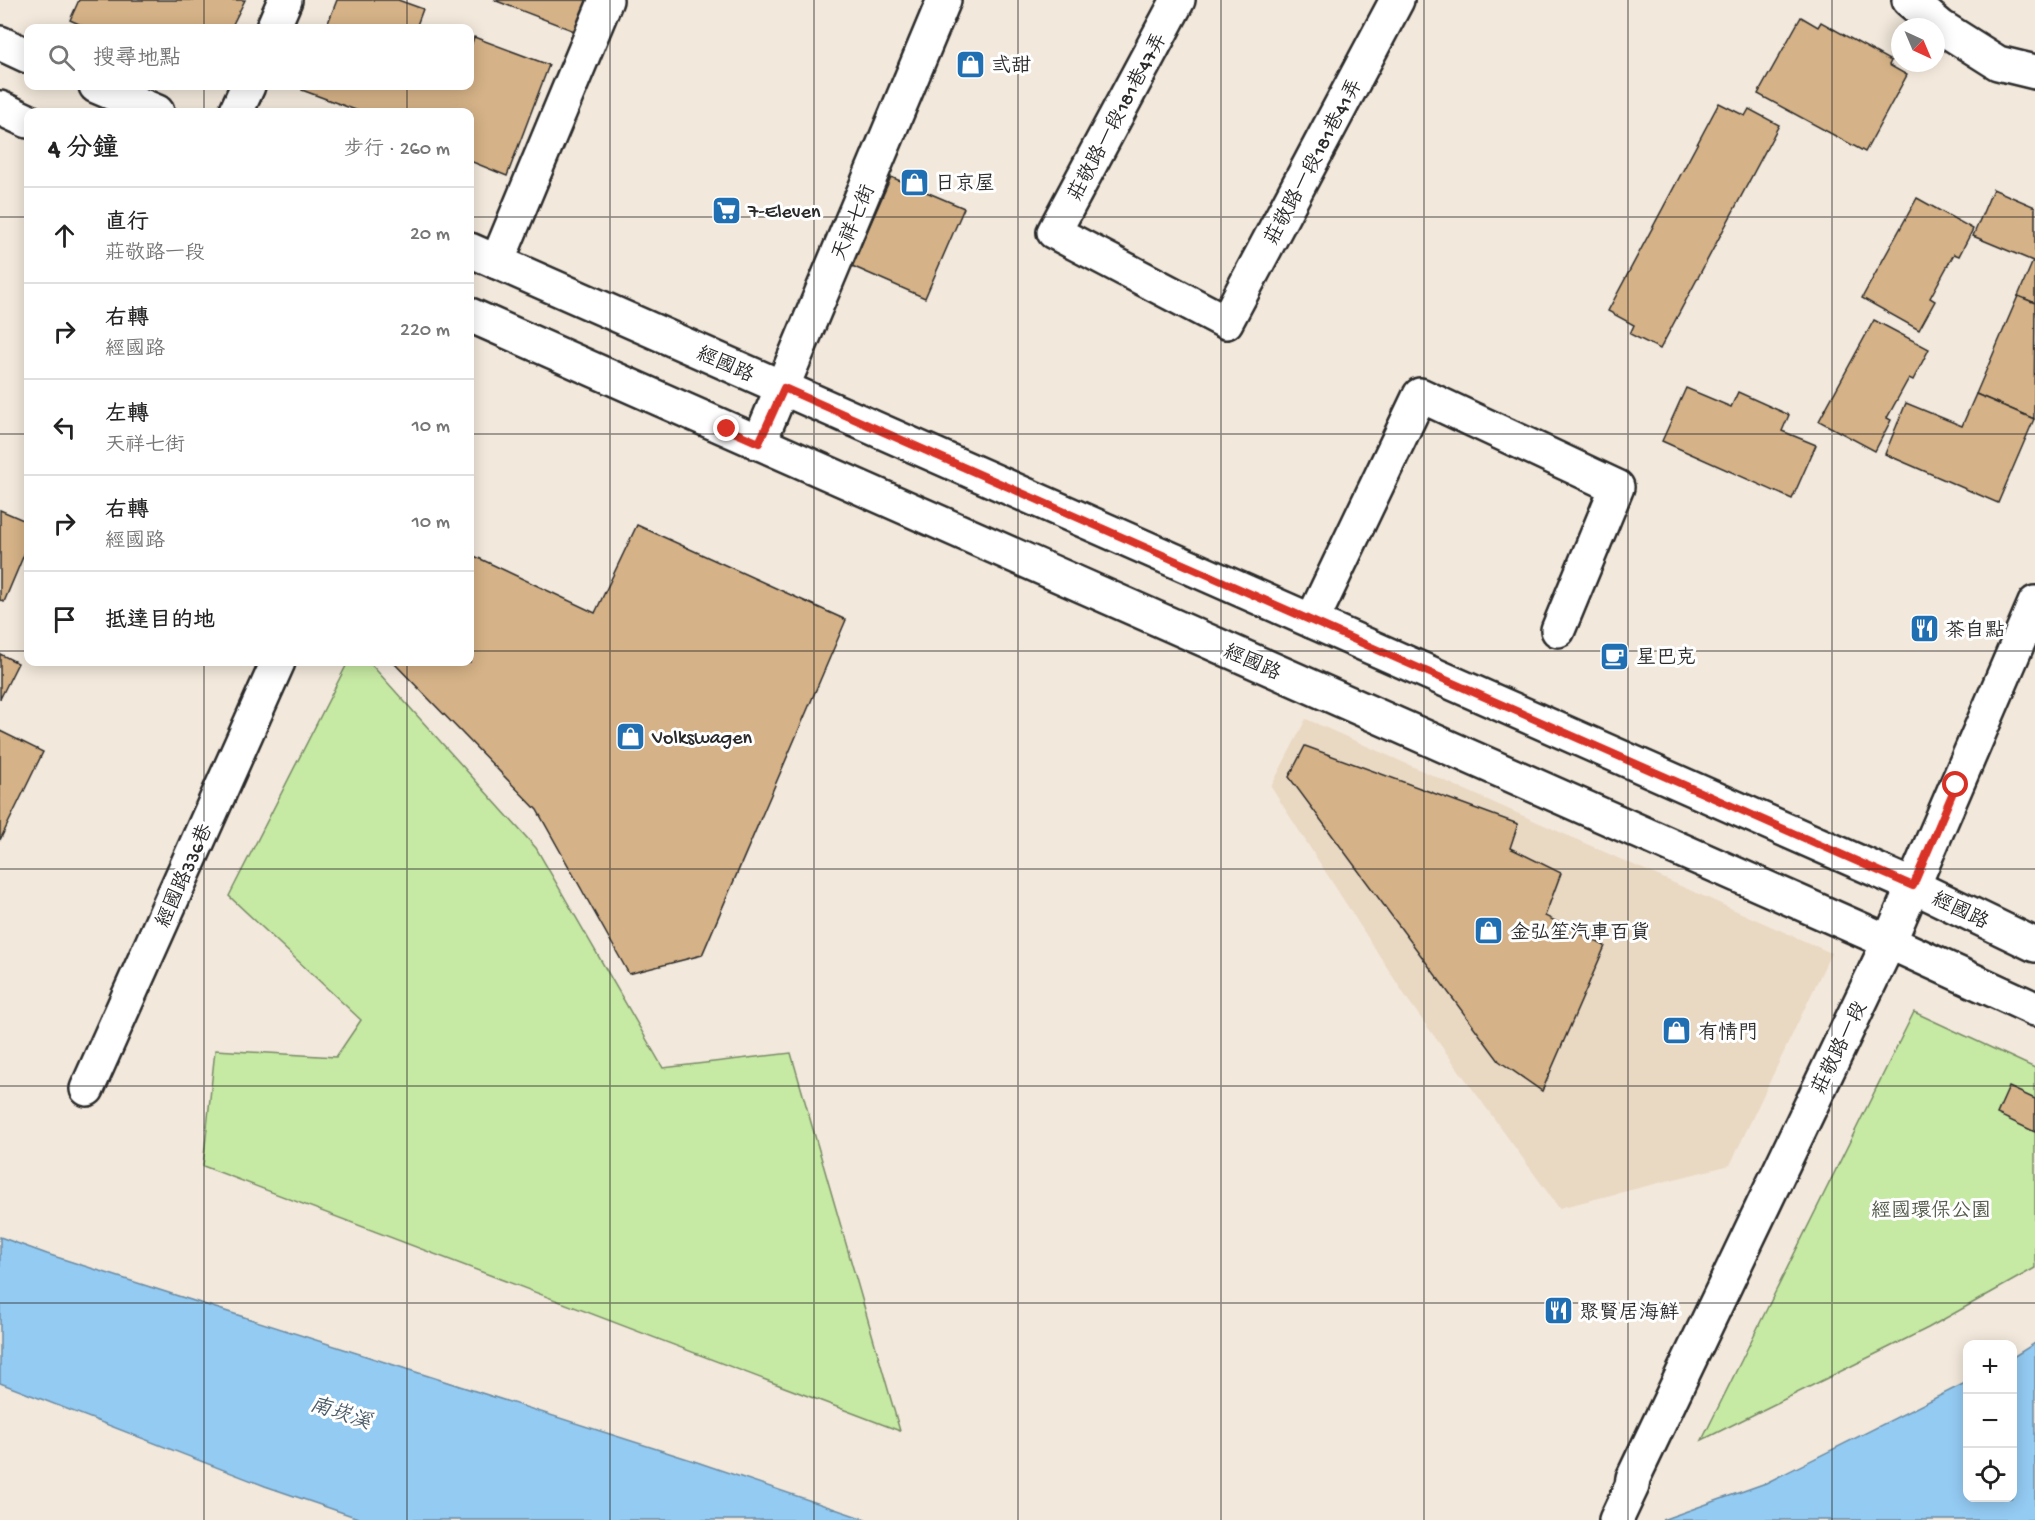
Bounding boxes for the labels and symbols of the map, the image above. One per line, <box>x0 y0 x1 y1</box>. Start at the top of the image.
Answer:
north arrow <box>1891 18 1945 72</box>
street label: 莊敬路一段181巷47弄 <box>1063 29 1173 206</box>
shop icon: 弎甜 <box>954 48 986 80</box>
place label: 弎甜 <box>991 54 1031 79</box>
street label: 莊敬路一段181巷41弄 <box>1260 75 1369 250</box>
shop icon: 日京屋 <box>898 166 930 198</box>
place label: 日京屋 <box>935 172 995 197</box>
street label: 天祥七街 <box>828 182 881 265</box>
supermarket icon: 7-Eleven <box>711 194 743 226</box>
place label: 7-Eleven <box>747 202 821 225</box>
street label: 經國路 <box>692 342 758 389</box>
route end <box>713 415 739 441</box>
restaurant icon: 茶自點 <box>1908 613 1940 645</box>
place label: 茶自點 <box>1945 619 2005 644</box>
street label: 經國路 <box>1219 640 1285 687</box>
cafe icon: 星巴克 <box>1599 640 1631 672</box>
place label: 星巴克 <box>1636 646 1696 671</box>
shop icon: Volkswagen <box>615 720 647 752</box>
place label: Volkswagen <box>651 728 752 751</box>
route start <box>1942 771 1968 797</box>
street label: 經國路336巷 <box>151 819 220 932</box>
street label: 經國路 <box>1927 887 1993 936</box>
shop icon: 金弘笙汽車百貨 <box>1473 915 1505 947</box>
place label: 金弘笙汽車百貨 <box>1510 921 1650 946</box>
street label: 莊敬路一段 <box>1807 998 1873 1099</box>
shop icon: 有情門 <box>1661 1015 1693 1047</box>
place label: 有情門 <box>1698 1021 1758 1046</box>
park label: 經國環保公園 <box>1871 1199 1991 1224</box>
restaurant icon: 聚賢居海鮮 <box>1542 1295 1574 1327</box>
place label: 聚賢居海鮮 <box>1579 1301 1679 1326</box>
water label: 南崁溪 <box>306 1392 375 1437</box>

